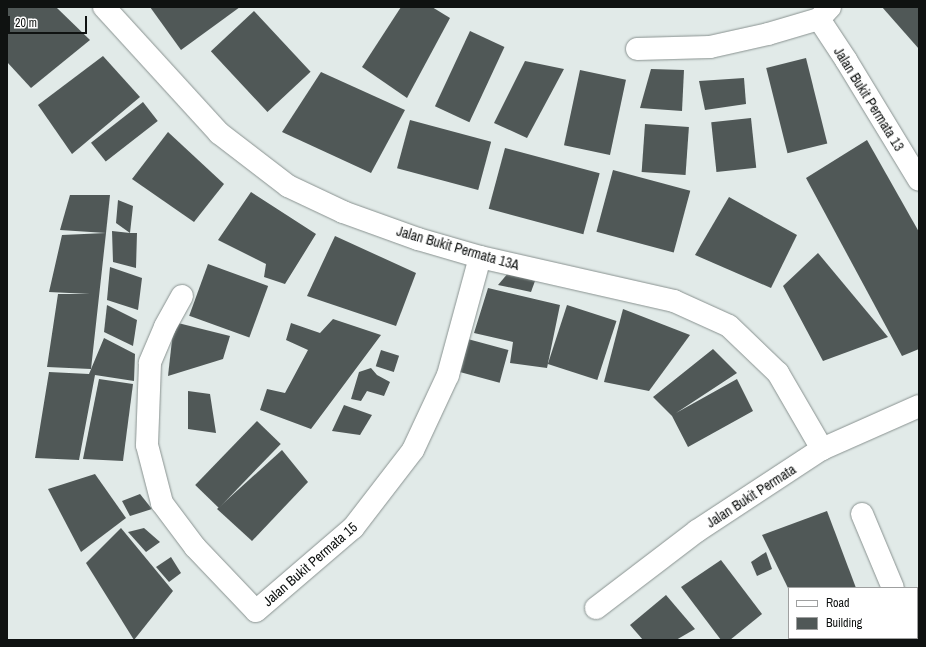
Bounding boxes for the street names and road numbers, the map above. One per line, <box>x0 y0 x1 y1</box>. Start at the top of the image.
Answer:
street label: Jalan Bukit Permata 13 <box>830 44 908 154</box>
street label: Jalan Bukit Permata 13A <box>395 222 521 274</box>
street label: Jalan Bukit Permata <box>703 461 799 531</box>
street label: Jalan Bukit Permata 15 <box>259 519 361 609</box>

